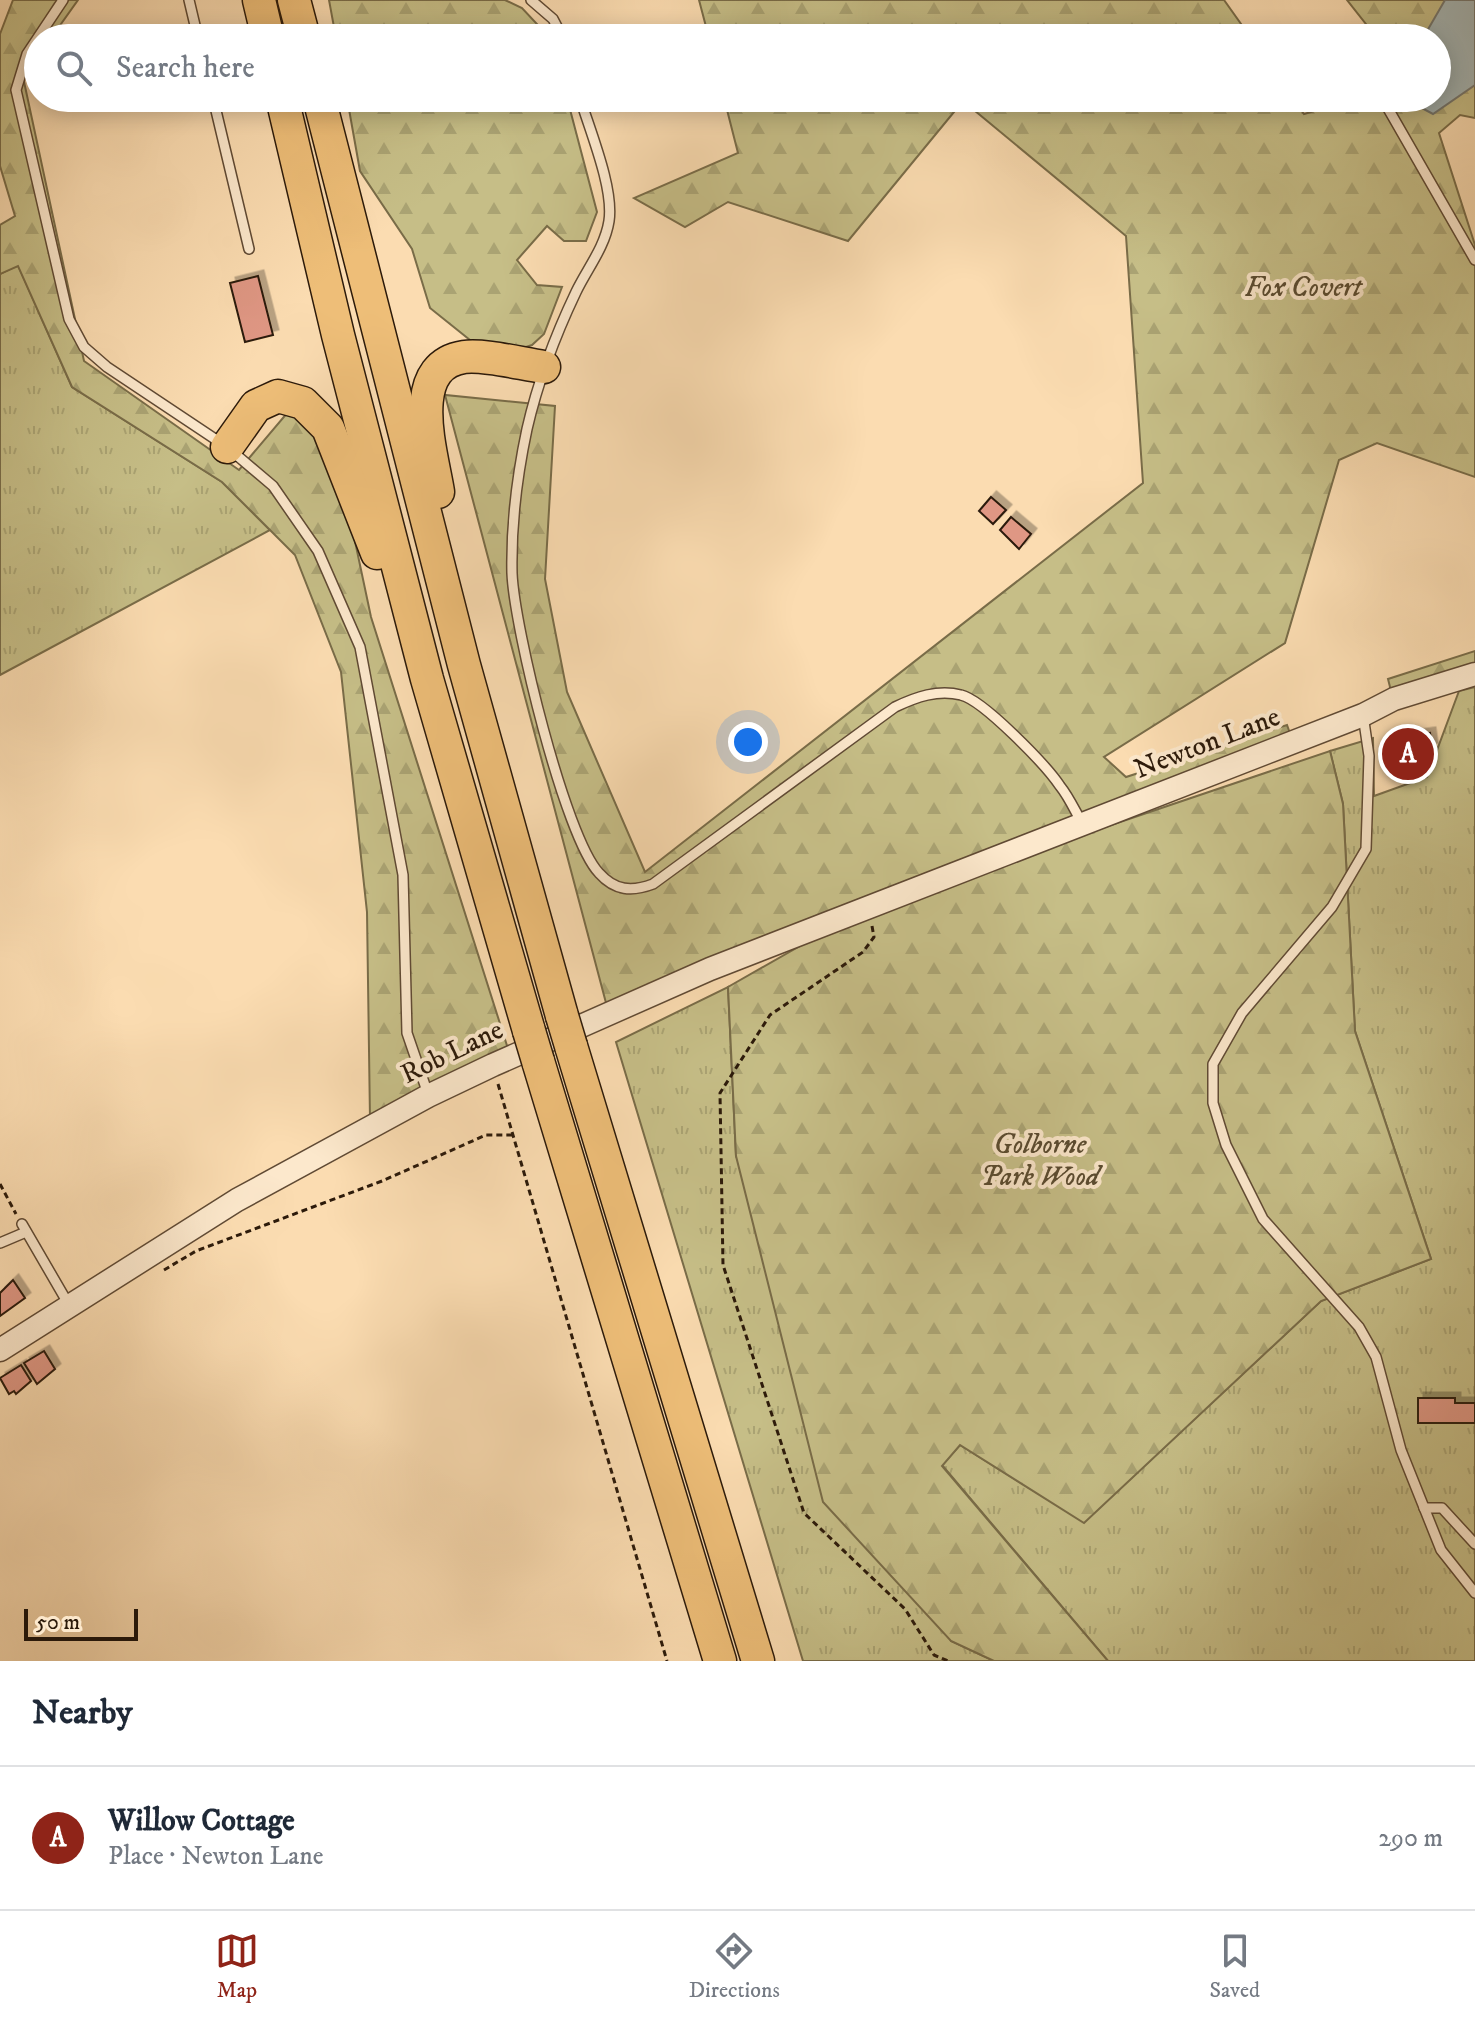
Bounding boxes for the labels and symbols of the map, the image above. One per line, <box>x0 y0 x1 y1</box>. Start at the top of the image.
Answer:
park label: Fox Covert <box>1245 270 1364 305</box>
street label: Newton Lane <box>1129 699 1285 787</box>
your location <box>728 722 768 762</box>
pin: A <box>1382 724 1434 784</box>
street label: Rob Lane <box>395 1012 509 1092</box>
park label: Golborne Park Wood <box>981 1127 1103 1194</box>
scale bar <box>24 1605 138 1641</box>

